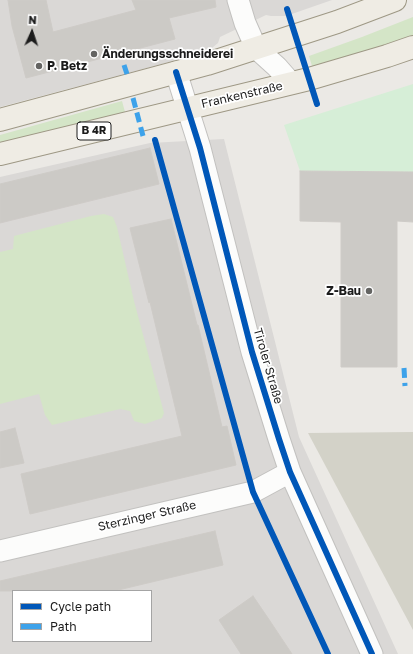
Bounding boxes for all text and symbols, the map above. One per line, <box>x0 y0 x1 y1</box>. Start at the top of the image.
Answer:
north arrow <box>12 12 52 52</box>
text: N <box>28 13 37 26</box>
place label: Änderungsschneiderei <box>102 47 233 61</box>
marker: Änderungsschneiderei <box>89 49 99 59</box>
place label: P. Betz <box>47 59 87 73</box>
marker: P. Betz <box>34 61 44 71</box>
street label: Frankenstraße <box>200 79 284 111</box>
road number: B 4R <box>77 122 111 140</box>
place label: Z-Bau <box>326 284 361 298</box>
marker: Z-Bau <box>364 286 374 296</box>
street label: Tiroler Straße <box>250 326 286 406</box>
street label: Sterzinger Straße <box>97 498 197 534</box>
legend <box>12 590 152 642</box>
text: Cycle path <box>50 599 111 614</box>
text: Path <box>50 619 77 634</box>

